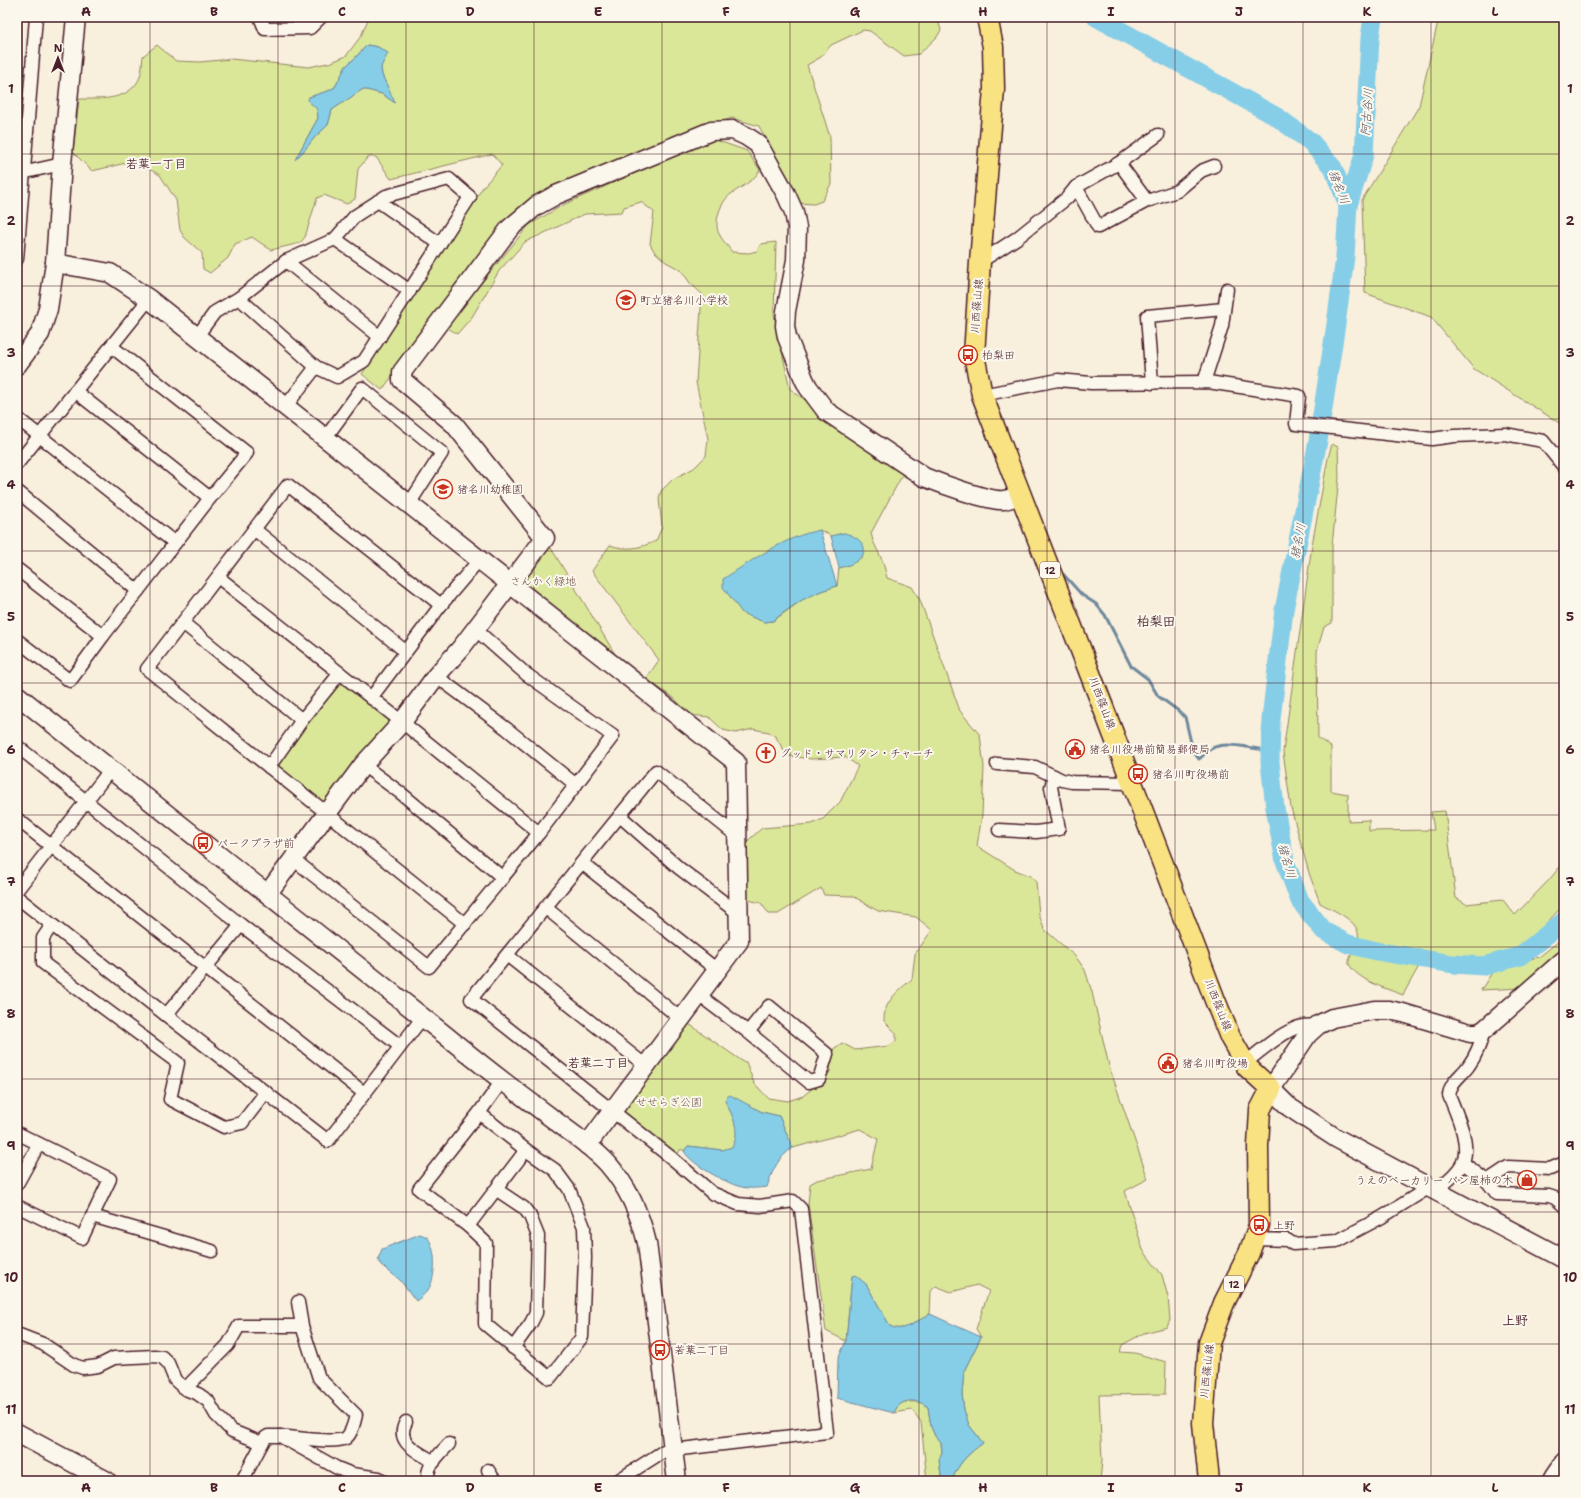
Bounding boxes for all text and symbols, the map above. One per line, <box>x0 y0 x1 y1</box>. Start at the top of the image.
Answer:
text: A <box>81 3 91 20</box>
text: B <box>210 3 218 20</box>
text: C <box>338 3 346 20</box>
text: D <box>465 3 475 20</box>
text: E <box>594 3 603 20</box>
text: F <box>722 3 730 20</box>
text: G <box>850 3 861 20</box>
text: H <box>978 3 988 20</box>
text: I <box>1107 3 1115 20</box>
text: J <box>1235 3 1243 20</box>
text: K <box>1363 3 1372 20</box>
text: L <box>1491 3 1499 20</box>
north arrow <box>38 38 78 78</box>
text: N <box>54 41 63 56</box>
text: 1 <box>8 80 14 97</box>
text: 1 <box>1567 80 1573 97</box>
water label: 阿古谷川 <box>1357 87 1377 137</box>
district label: 若葉一丁目 <box>126 156 186 172</box>
water label: 猪名川 <box>1325 167 1353 207</box>
text: 2 <box>6 212 16 229</box>
text: 2 <box>1565 212 1575 229</box>
street label: 川西篠山線 <box>968 278 986 334</box>
school or university icon: 町立猪名川小学校 <box>615 289 637 311</box>
place label: 町立猪名川小学校 <box>640 293 728 308</box>
text: 3 <box>6 344 16 361</box>
bus stop icon: 柏梨田 <box>957 344 979 366</box>
text: 3 <box>1565 344 1575 361</box>
place label: 柏梨田 <box>982 348 1015 363</box>
text: 4 <box>6 476 16 493</box>
text: 4 <box>1565 476 1575 493</box>
school or university icon: 猪名川幼稚園 <box>432 478 454 500</box>
place label: 猪名川幼稚園 <box>457 482 523 497</box>
water label: 猪名川 <box>1287 522 1309 560</box>
road number: 12 <box>1040 562 1060 578</box>
park label: さんかく緑地 <box>510 574 576 589</box>
text: 5 <box>7 608 15 625</box>
text: 5 <box>1566 608 1574 625</box>
district label: 柏梨田 <box>1136 613 1176 630</box>
street label: 川西篠山線 <box>1085 675 1119 731</box>
public building icon: 猪名川役場前簡易郵便局 <box>1064 738 1086 760</box>
text: 6 <box>6 741 16 758</box>
text: 6 <box>1565 741 1575 758</box>
church icon: グッド・サマリタン・チャーチ <box>755 742 777 764</box>
place label: 猪名川役場前簡易郵便局 <box>1089 742 1210 757</box>
place label: グッド・サマリタン・チャーチ <box>780 746 934 761</box>
bus stop icon: 猪名川町役場前 <box>1127 763 1149 785</box>
place label: 猪名川町役場前 <box>1152 767 1229 782</box>
bus stop icon: パークプラザ前 <box>192 832 214 854</box>
place label: パークプラザ前 <box>217 836 294 851</box>
water label: 猪名川 <box>1274 841 1300 881</box>
text: 7 <box>6 873 16 890</box>
text: 7 <box>1565 873 1575 890</box>
street label: 川西篠山線 <box>1201 977 1235 1033</box>
text: 8 <box>6 1005 16 1022</box>
text: 8 <box>1565 1005 1575 1022</box>
public building icon: 猪名川町役場 <box>1157 1052 1179 1074</box>
district label: 若葉二丁目 <box>568 1055 628 1071</box>
place label: 猪名川町役場 <box>1182 1056 1248 1071</box>
park label: せせらぎ公園 <box>636 1095 702 1110</box>
text: 9 <box>6 1137 16 1154</box>
text: 9 <box>1565 1137 1575 1154</box>
shop icon: うえのベーカリー パン屋柿の木 <box>1516 1169 1538 1191</box>
place label: うえのベーカリー パン屋柿の木 <box>1355 1173 1513 1188</box>
bus stop icon: 上野 <box>1248 1214 1270 1236</box>
place label: 上野 <box>1273 1218 1295 1233</box>
text: 10 <box>4 1269 18 1286</box>
text: 10 <box>1563 1269 1577 1286</box>
road number: 12 <box>1224 1276 1244 1292</box>
district label: 上野 <box>1502 1312 1528 1329</box>
bus stop icon: 若葉二丁目 <box>649 1339 671 1361</box>
place label: 若葉二丁目 <box>674 1343 729 1358</box>
street label: 川西篠山線 <box>1197 1343 1217 1399</box>
text: 11 <box>5 1401 17 1418</box>
text: 11 <box>1564 1401 1576 1418</box>
text: A <box>81 1479 91 1496</box>
text: B <box>210 1479 218 1496</box>
text: C <box>338 1479 346 1496</box>
text: D <box>465 1479 475 1496</box>
text: E <box>594 1479 603 1496</box>
text: F <box>722 1479 730 1496</box>
text: G <box>850 1479 861 1496</box>
text: H <box>978 1479 988 1496</box>
text: I <box>1107 1479 1115 1496</box>
text: J <box>1235 1479 1243 1496</box>
text: K <box>1363 1479 1372 1496</box>
text: L <box>1491 1479 1499 1496</box>

